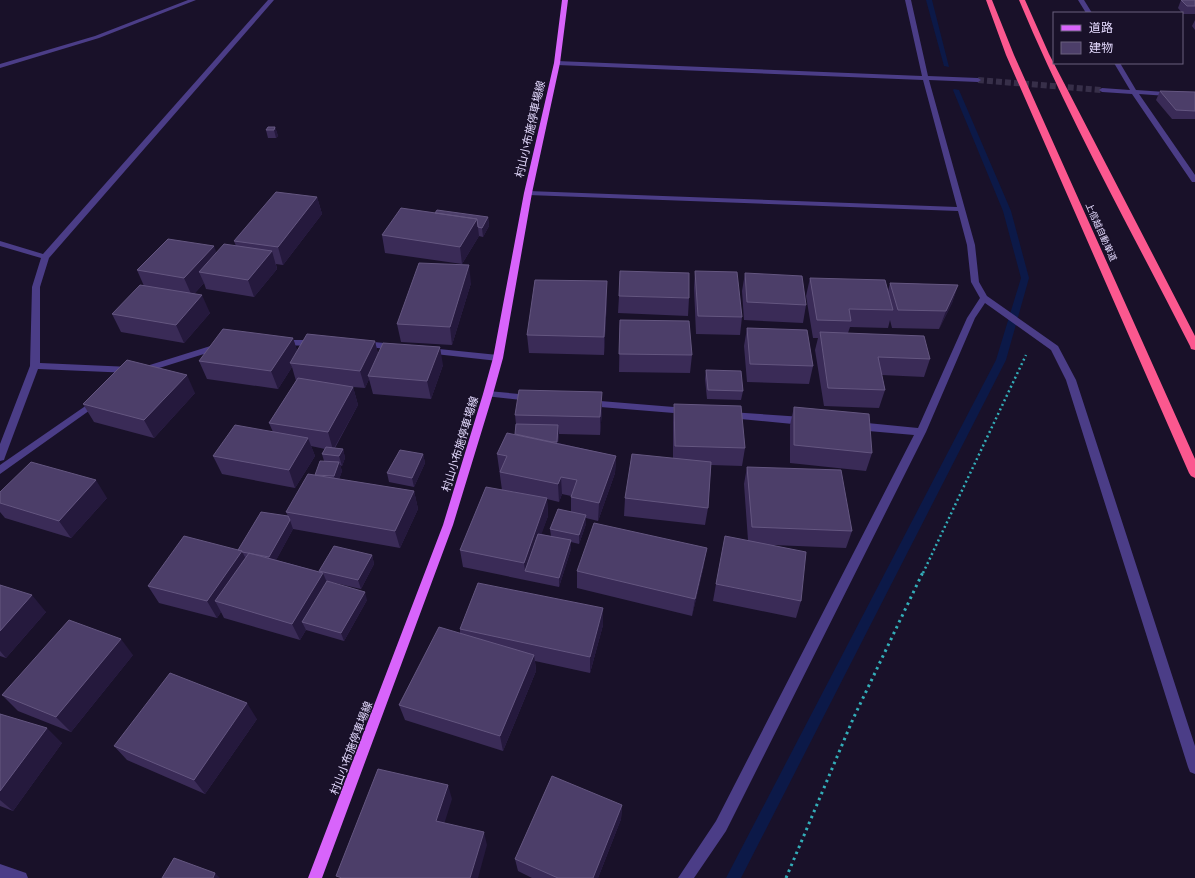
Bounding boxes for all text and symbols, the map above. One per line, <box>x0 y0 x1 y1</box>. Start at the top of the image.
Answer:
legend <box>1053 12 1183 64</box>
text: 道路 <box>1089 21 1113 35</box>
text: 建物 <box>1089 41 1113 55</box>
street label: 村山小布施停車場線 <box>513 79 548 179</box>
street label: 上信越自動車道 <box>1084 201 1118 263</box>
street label: 村山小布施停車場線 <box>440 395 481 493</box>
street label: 村山小布施停車場線 <box>328 700 375 797</box>

